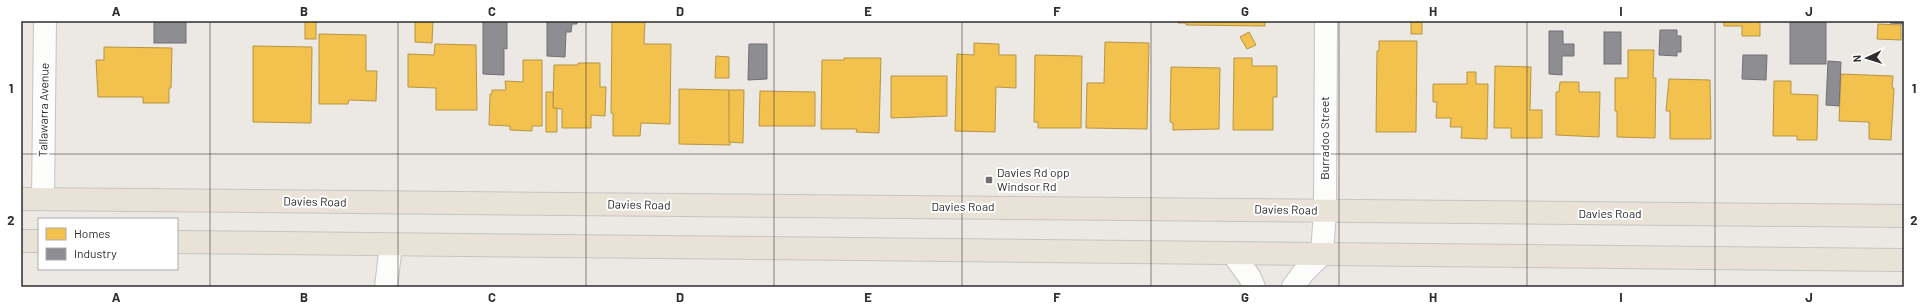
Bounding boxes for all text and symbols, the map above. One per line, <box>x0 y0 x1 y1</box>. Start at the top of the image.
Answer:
text: A <box>112 3 121 19</box>
text: B <box>300 3 308 19</box>
text: C <box>488 3 496 19</box>
text: D <box>676 3 684 19</box>
text: E <box>864 3 872 19</box>
text: F <box>1053 3 1061 19</box>
text: G <box>1241 3 1249 19</box>
text: H <box>1429 3 1437 19</box>
text: I <box>1619 3 1623 19</box>
text: J <box>1805 3 1813 19</box>
north arrow <box>1847 38 1887 78</box>
text: N <box>1850 55 1863 63</box>
street label: Tallawarra Avenue <box>35 63 51 157</box>
text: 1 <box>9 80 13 96</box>
text: 1 <box>1912 80 1916 96</box>
street label: Burradoo Street <box>1317 96 1331 180</box>
place label: Davies Rd opp Windsor Rd <box>997 165 1070 193</box>
marker: Davies Rd opp Windsor Rd <box>984 175 994 185</box>
street label: Davies Road <box>283 193 347 209</box>
street label: Davies Road <box>607 196 671 212</box>
street label: Davies Road <box>931 199 995 213</box>
street label: Davies Road <box>1254 201 1318 217</box>
street label: Davies Road <box>1578 206 1642 220</box>
text: 2 <box>7 212 15 228</box>
text: 2 <box>1910 212 1918 228</box>
legend <box>38 218 178 270</box>
text: Homes <box>74 226 111 240</box>
text: Industry <box>74 246 117 260</box>
text: A <box>112 289 121 305</box>
text: B <box>300 289 308 305</box>
text: C <box>488 289 496 305</box>
text: D <box>676 289 684 305</box>
text: E <box>864 289 872 305</box>
text: F <box>1053 289 1061 305</box>
text: G <box>1241 289 1249 305</box>
text: H <box>1429 289 1437 305</box>
text: I <box>1619 289 1623 305</box>
text: J <box>1805 289 1813 305</box>

